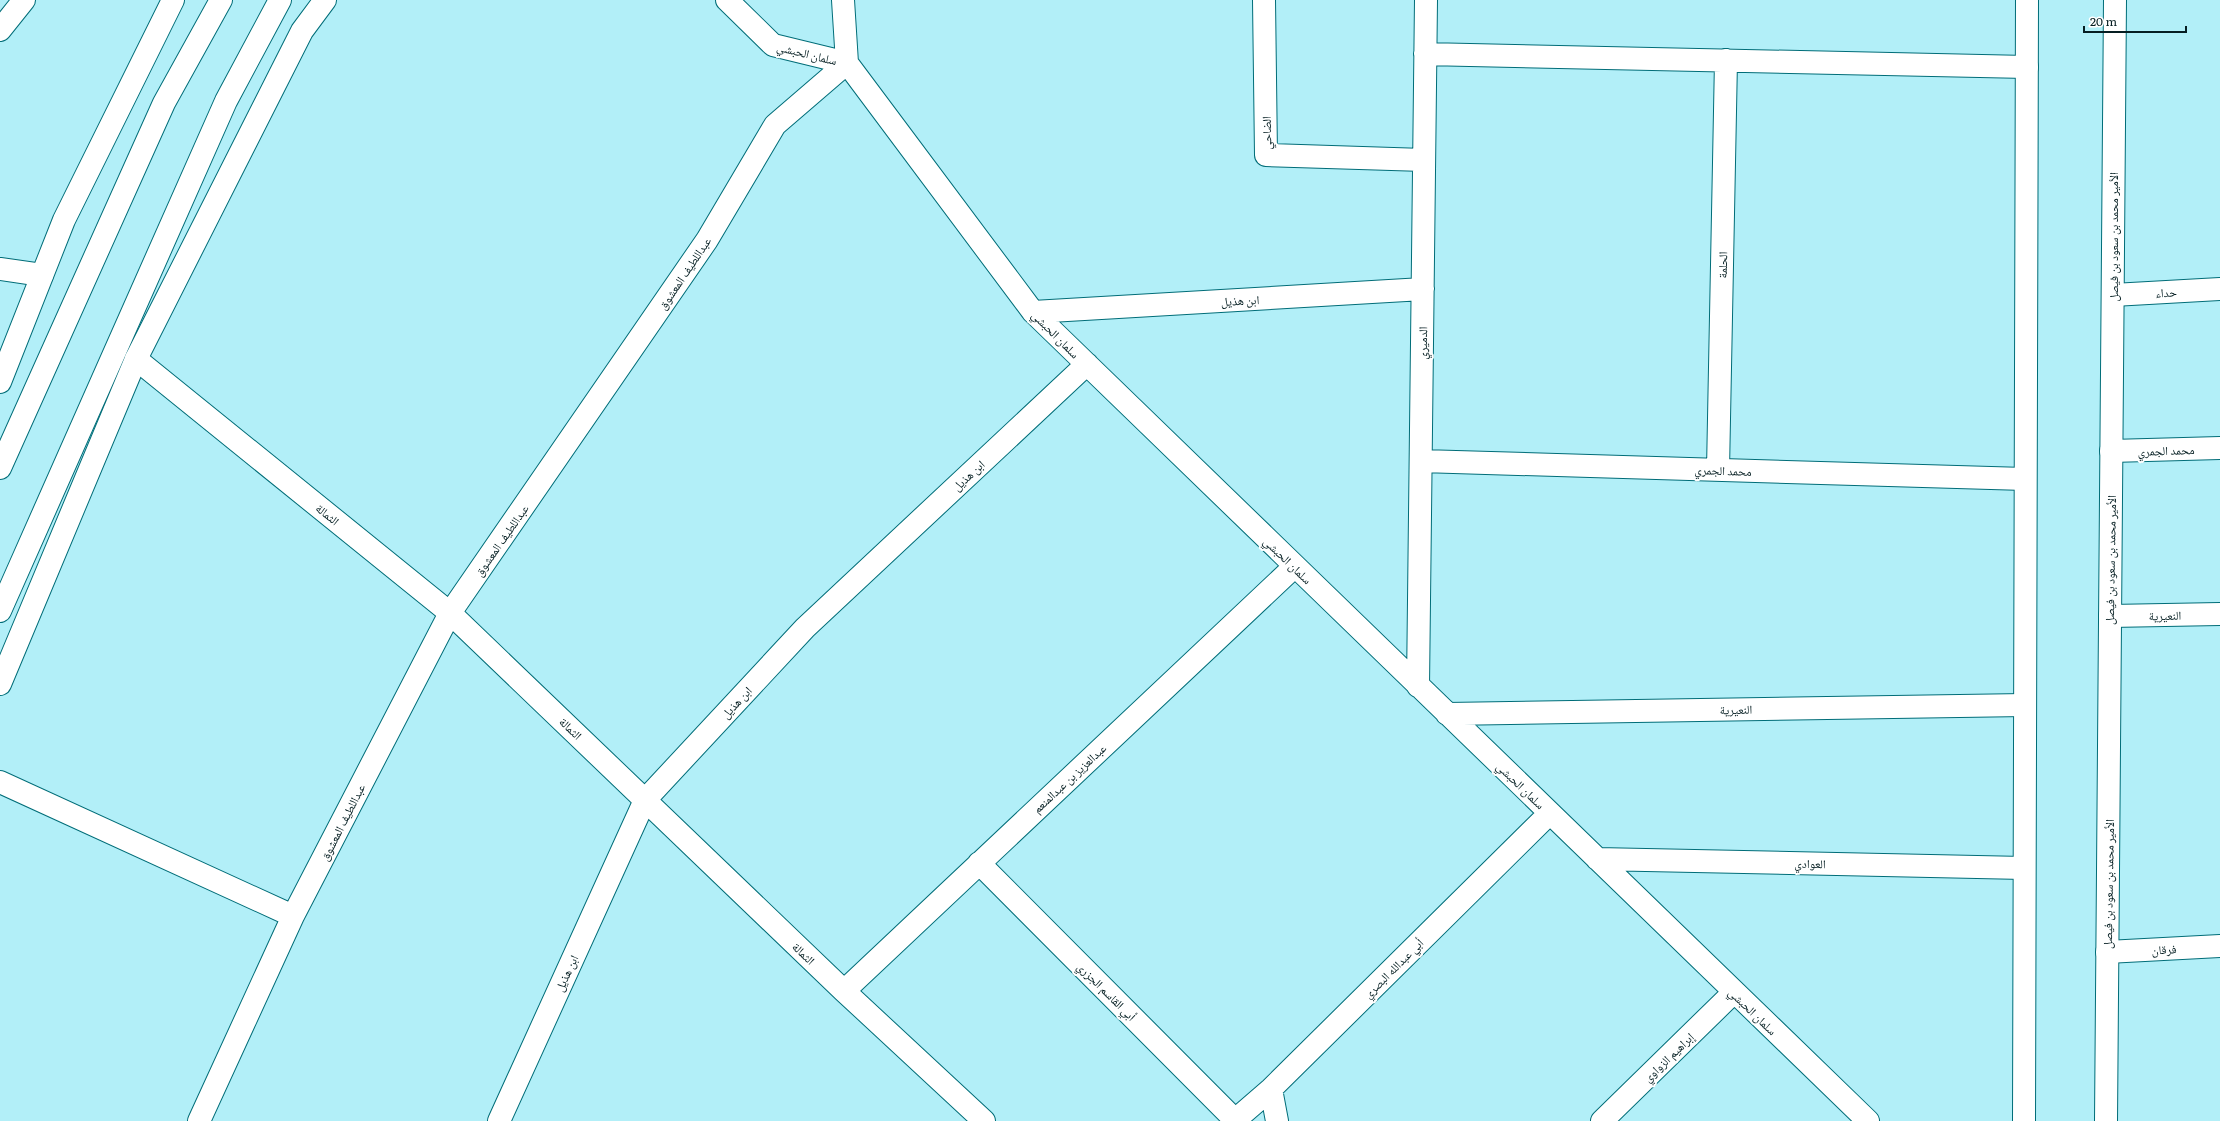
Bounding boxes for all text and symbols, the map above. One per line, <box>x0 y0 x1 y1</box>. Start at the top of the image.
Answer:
scale bar <box>2084 8 2186 34</box>
text: 20 m <box>2090 12 2117 30</box>
street label: سلمان الحبشي <box>775 37 839 71</box>
street label: الضاحي <box>1257 116 1277 150</box>
street label: الأمير محمد بن سعود بن فيصل <box>2104 172 2122 302</box>
street label: عبداللطيف المعشوق <box>653 233 715 313</box>
street label: الحلمة <box>1713 251 1731 279</box>
street label: حداء <box>2155 282 2178 302</box>
street label: ابن هذيل <box>1220 290 1260 310</box>
street label: سلمان الحبشي <box>1026 306 1084 364</box>
street label: الدميري <box>1413 326 1433 360</box>
street label: محمد الجمري <box>2137 440 2195 462</box>
street label: ابن هذيل <box>948 455 988 495</box>
street label: محمد الجمري <box>1694 460 1752 482</box>
street label: الأمير محمد بن سعود بن فيصل <box>2100 495 2120 625</box>
street label: الثمالة <box>312 499 344 529</box>
street label: عبداللطيف المعشوق <box>469 500 533 580</box>
street label: سلمان الحبشي <box>1258 532 1316 589</box>
street label: النعيرية <box>2149 606 2182 624</box>
street label: ابن هذيل <box>716 682 756 722</box>
street label: النعيرية <box>1720 700 1753 718</box>
street label: الثمالة <box>556 713 587 743</box>
street label: عبدالعزيز بن عبدالمنعم <box>1028 739 1110 817</box>
street label: سلمان الحبشي <box>1491 757 1549 814</box>
street label: عبداللطيف المعشوق <box>315 780 369 864</box>
street label: الأمير محمد بن سعود بن فيصل <box>2098 819 2118 949</box>
street label: العوادي <box>1794 854 1826 874</box>
street label: أبي عبدالله البصري <box>1359 934 1429 1004</box>
street label: الثمالة <box>789 938 820 968</box>
street label: فرقان <box>2151 939 2177 959</box>
street label: ابن هذيل <box>550 952 582 994</box>
street label: أبي القاسم الجزري <box>1072 957 1141 1026</box>
street label: سلمان الحبشي <box>1723 983 1781 1040</box>
street label: إبراهيم الزواوي <box>1638 1028 1699 1087</box>

